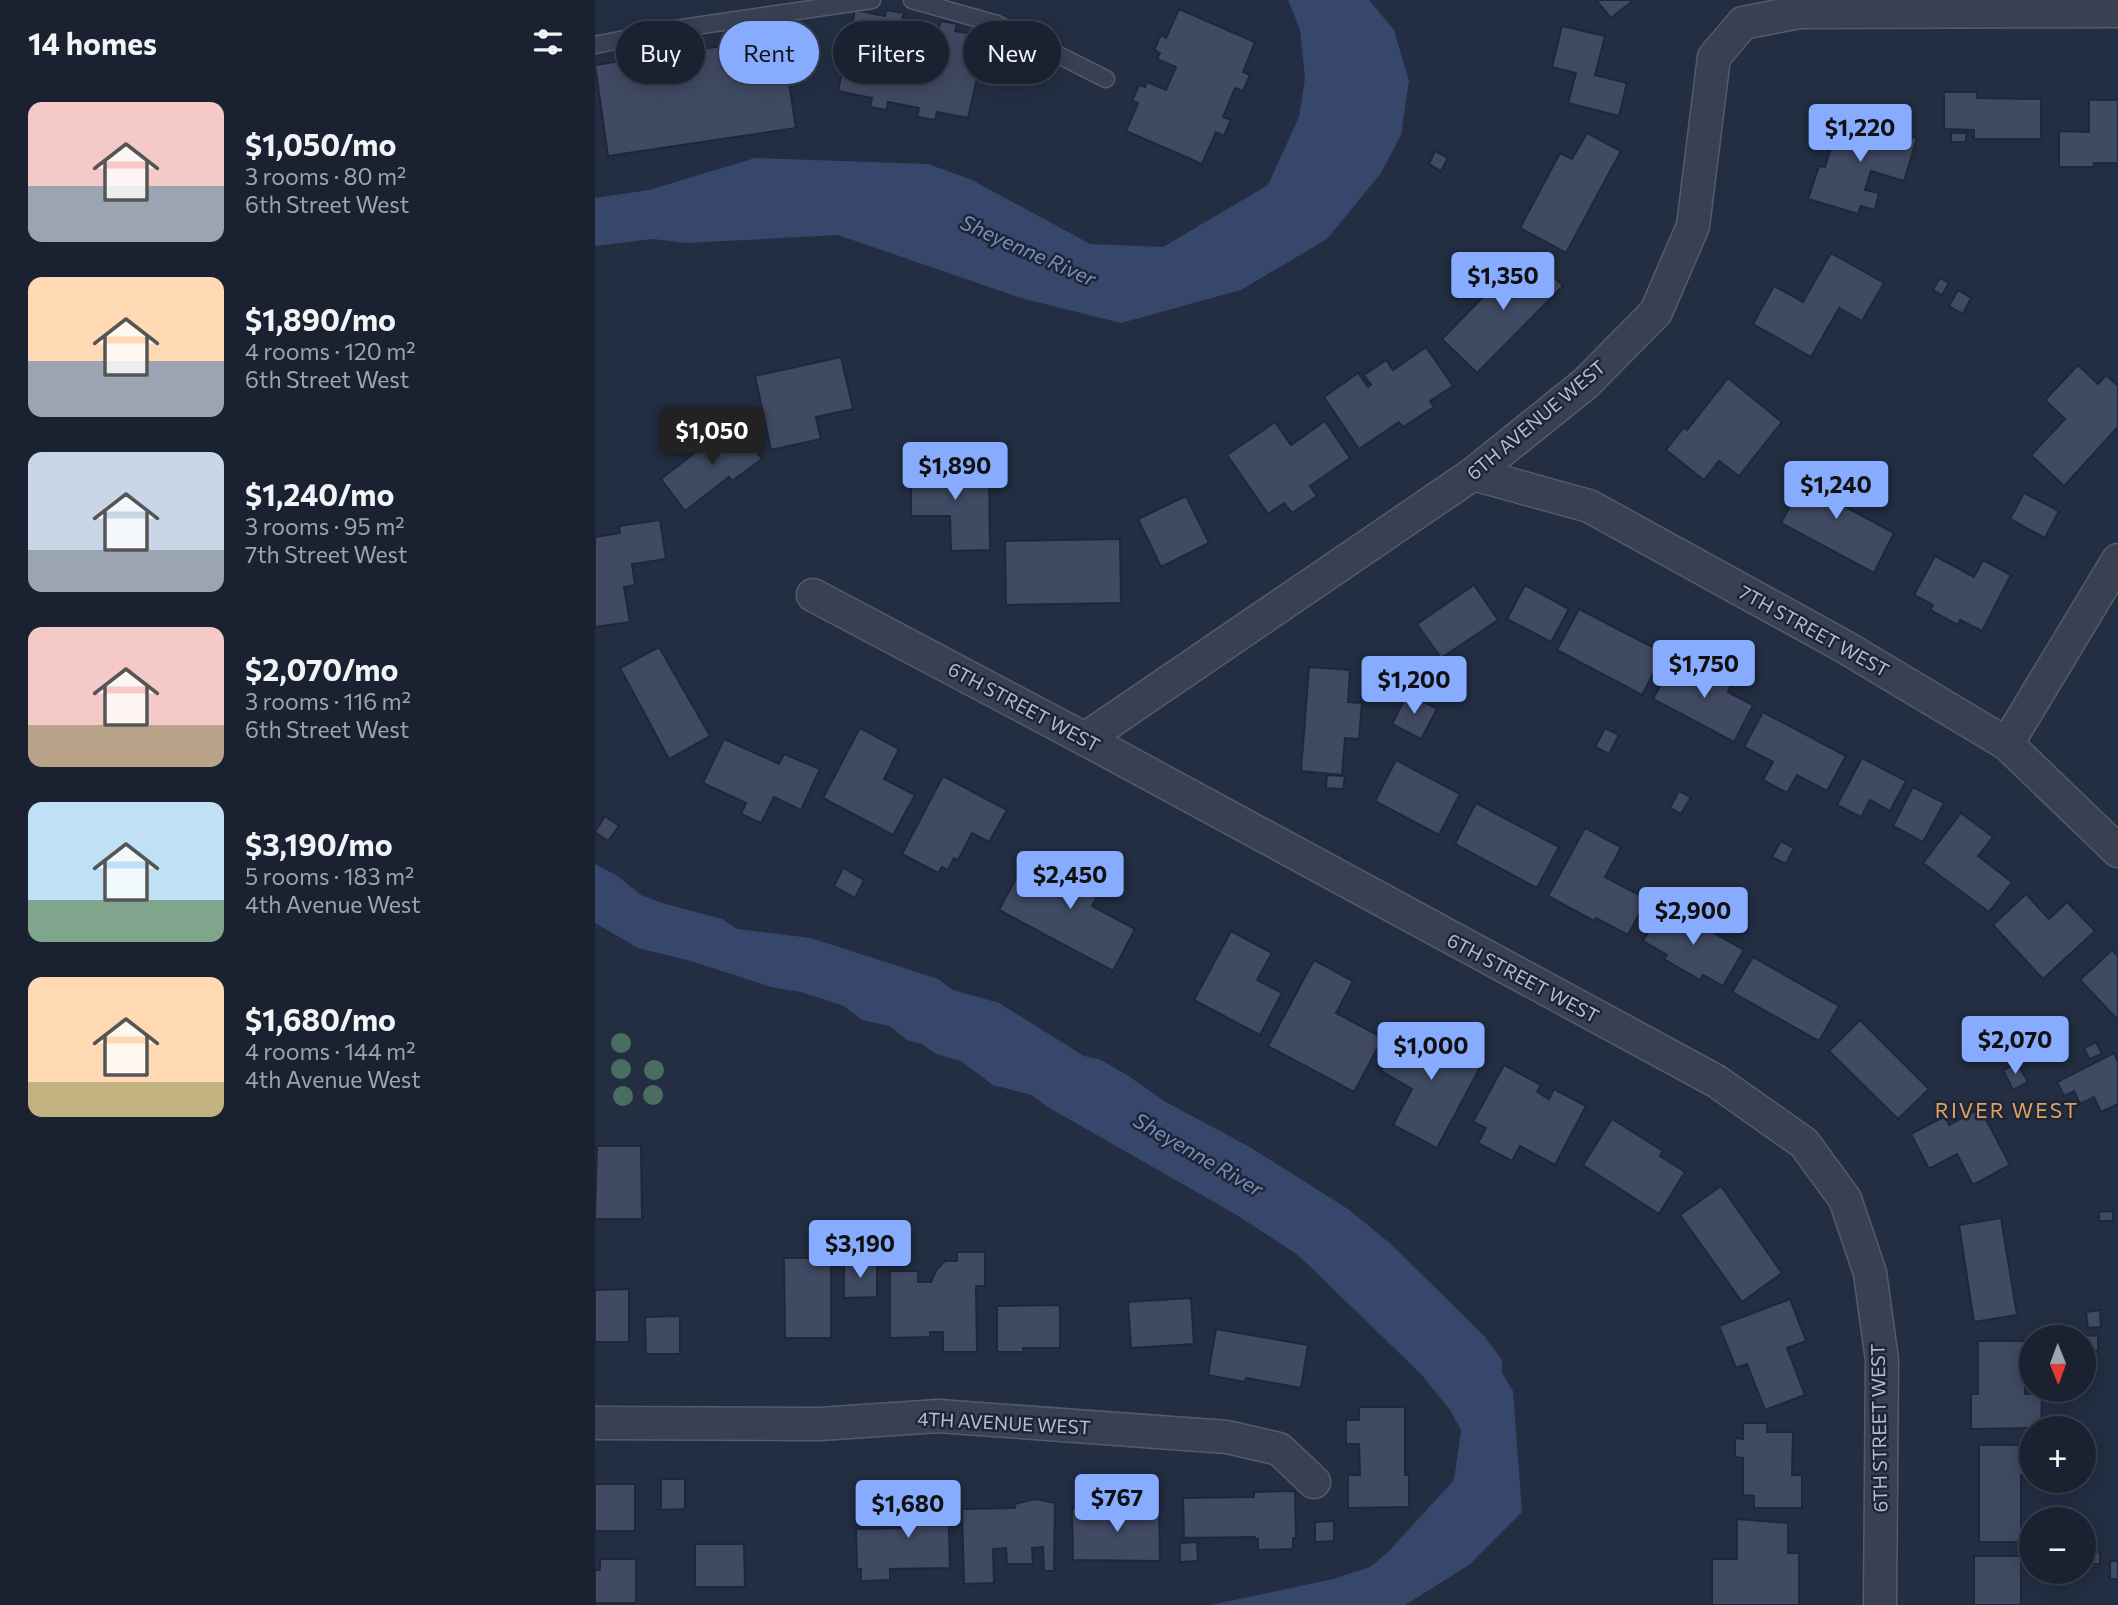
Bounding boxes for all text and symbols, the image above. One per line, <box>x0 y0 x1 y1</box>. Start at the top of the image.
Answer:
chip: Buy <box>616 21 705 84</box>
chip: Rent <box>719 21 819 84</box>
chip: Filters <box>833 21 949 84</box>
chip: New <box>963 21 1061 84</box>
icon: filters <box>529 23 567 61</box>
text: 14 homes <box>28 24 157 61</box>
pin: $1,220 <box>1803 104 1917 164</box>
text: $1,220 <box>1825 113 1895 141</box>
text: $1,050/mo <box>245 125 396 162</box>
icon: home <box>84 130 168 214</box>
text: 3 rooms · 80 m² <box>245 162 406 190</box>
text: 6th Street West <box>245 190 409 218</box>
water label: Sheyenne River <box>957 209 1101 291</box>
pin: $1,350 <box>1446 252 1560 312</box>
text: $1,350 <box>1467 261 1539 289</box>
text: $1,890/mo <box>245 300 396 337</box>
icon: home <box>84 305 168 389</box>
text: 4 rooms · 120 m² <box>245 337 416 365</box>
street label: 6TH AVENUE WEST <box>1462 355 1610 484</box>
text: 6th Street West <box>245 365 409 393</box>
pin: $1,050 <box>655 407 769 467</box>
text: $1,050 <box>675 416 749 444</box>
pin: $1,890 <box>898 442 1012 502</box>
text: $1,890 <box>919 451 991 479</box>
pin: $1,240 <box>1779 462 1893 521</box>
text: $1,240 <box>1800 470 1872 498</box>
text: $1,240/mo <box>245 475 394 512</box>
icon: home <box>84 480 168 564</box>
text: 3 rooms · 95 m² <box>245 512 404 540</box>
text: 7th Street West <box>245 540 407 568</box>
street label: 7TH STREET WEST <box>1735 580 1893 681</box>
pin: $1,750 <box>1647 640 1761 700</box>
text: $1,750 <box>1669 649 1739 677</box>
text: $2,070/mo <box>245 650 398 687</box>
icon: home <box>84 655 168 739</box>
pin: $1,200 <box>1357 656 1471 716</box>
street label: 6TH STREET WEST <box>944 657 1104 756</box>
text: $1,200 <box>1378 665 1450 693</box>
text: 3 rooms · 116 m² <box>245 687 411 715</box>
text: 6th Street West <box>245 715 409 743</box>
text: $3,190/mo <box>245 825 393 862</box>
icon: home <box>84 830 168 914</box>
pin: $2,450 <box>1013 852 1127 911</box>
text: $2,450 <box>1033 860 1107 888</box>
text: 5 rooms · 183 m² <box>245 862 414 890</box>
pin: $2,900 <box>1636 888 1750 947</box>
text: 4th Avenue West <box>245 890 421 918</box>
text: $2,900 <box>1655 896 1731 924</box>
street label: 6TH STREET WEST <box>1443 928 1603 1027</box>
text: $1,680/mo <box>245 1000 396 1037</box>
icon: home <box>84 1005 168 1089</box>
pin: $2,070 <box>1958 1016 2072 1076</box>
pin: $1,000 <box>1374 1023 1488 1082</box>
text: $2,070 <box>1978 1025 2052 1053</box>
text: $1,000 <box>1394 1031 1468 1059</box>
text: 4 rooms · 144 m² <box>245 1037 415 1065</box>
text: 4th Avenue West <box>245 1065 421 1093</box>
district label: RIVER WEST <box>1935 1097 2079 1122</box>
water label: Sheyenne River <box>1129 1106 1269 1201</box>
pin: $3,190 <box>803 1220 917 1280</box>
text: $3,190 <box>825 1229 895 1257</box>
north arrow <box>2019 1325 2097 1402</box>
map controls <box>2019 1325 2096 1584</box>
street label: 6TH STREET WEST <box>1866 1343 1891 1513</box>
street label: 4TH AVENUE WEST <box>917 1406 1091 1439</box>
button: + <box>2019 1416 2096 1493</box>
pin: $767 <box>1076 1474 1158 1534</box>
pin: $1,680 <box>851 1480 965 1540</box>
text: $767 <box>1091 1483 1143 1511</box>
text: $1,680 <box>872 1489 944 1517</box>
button: − <box>2019 1507 2096 1584</box>

